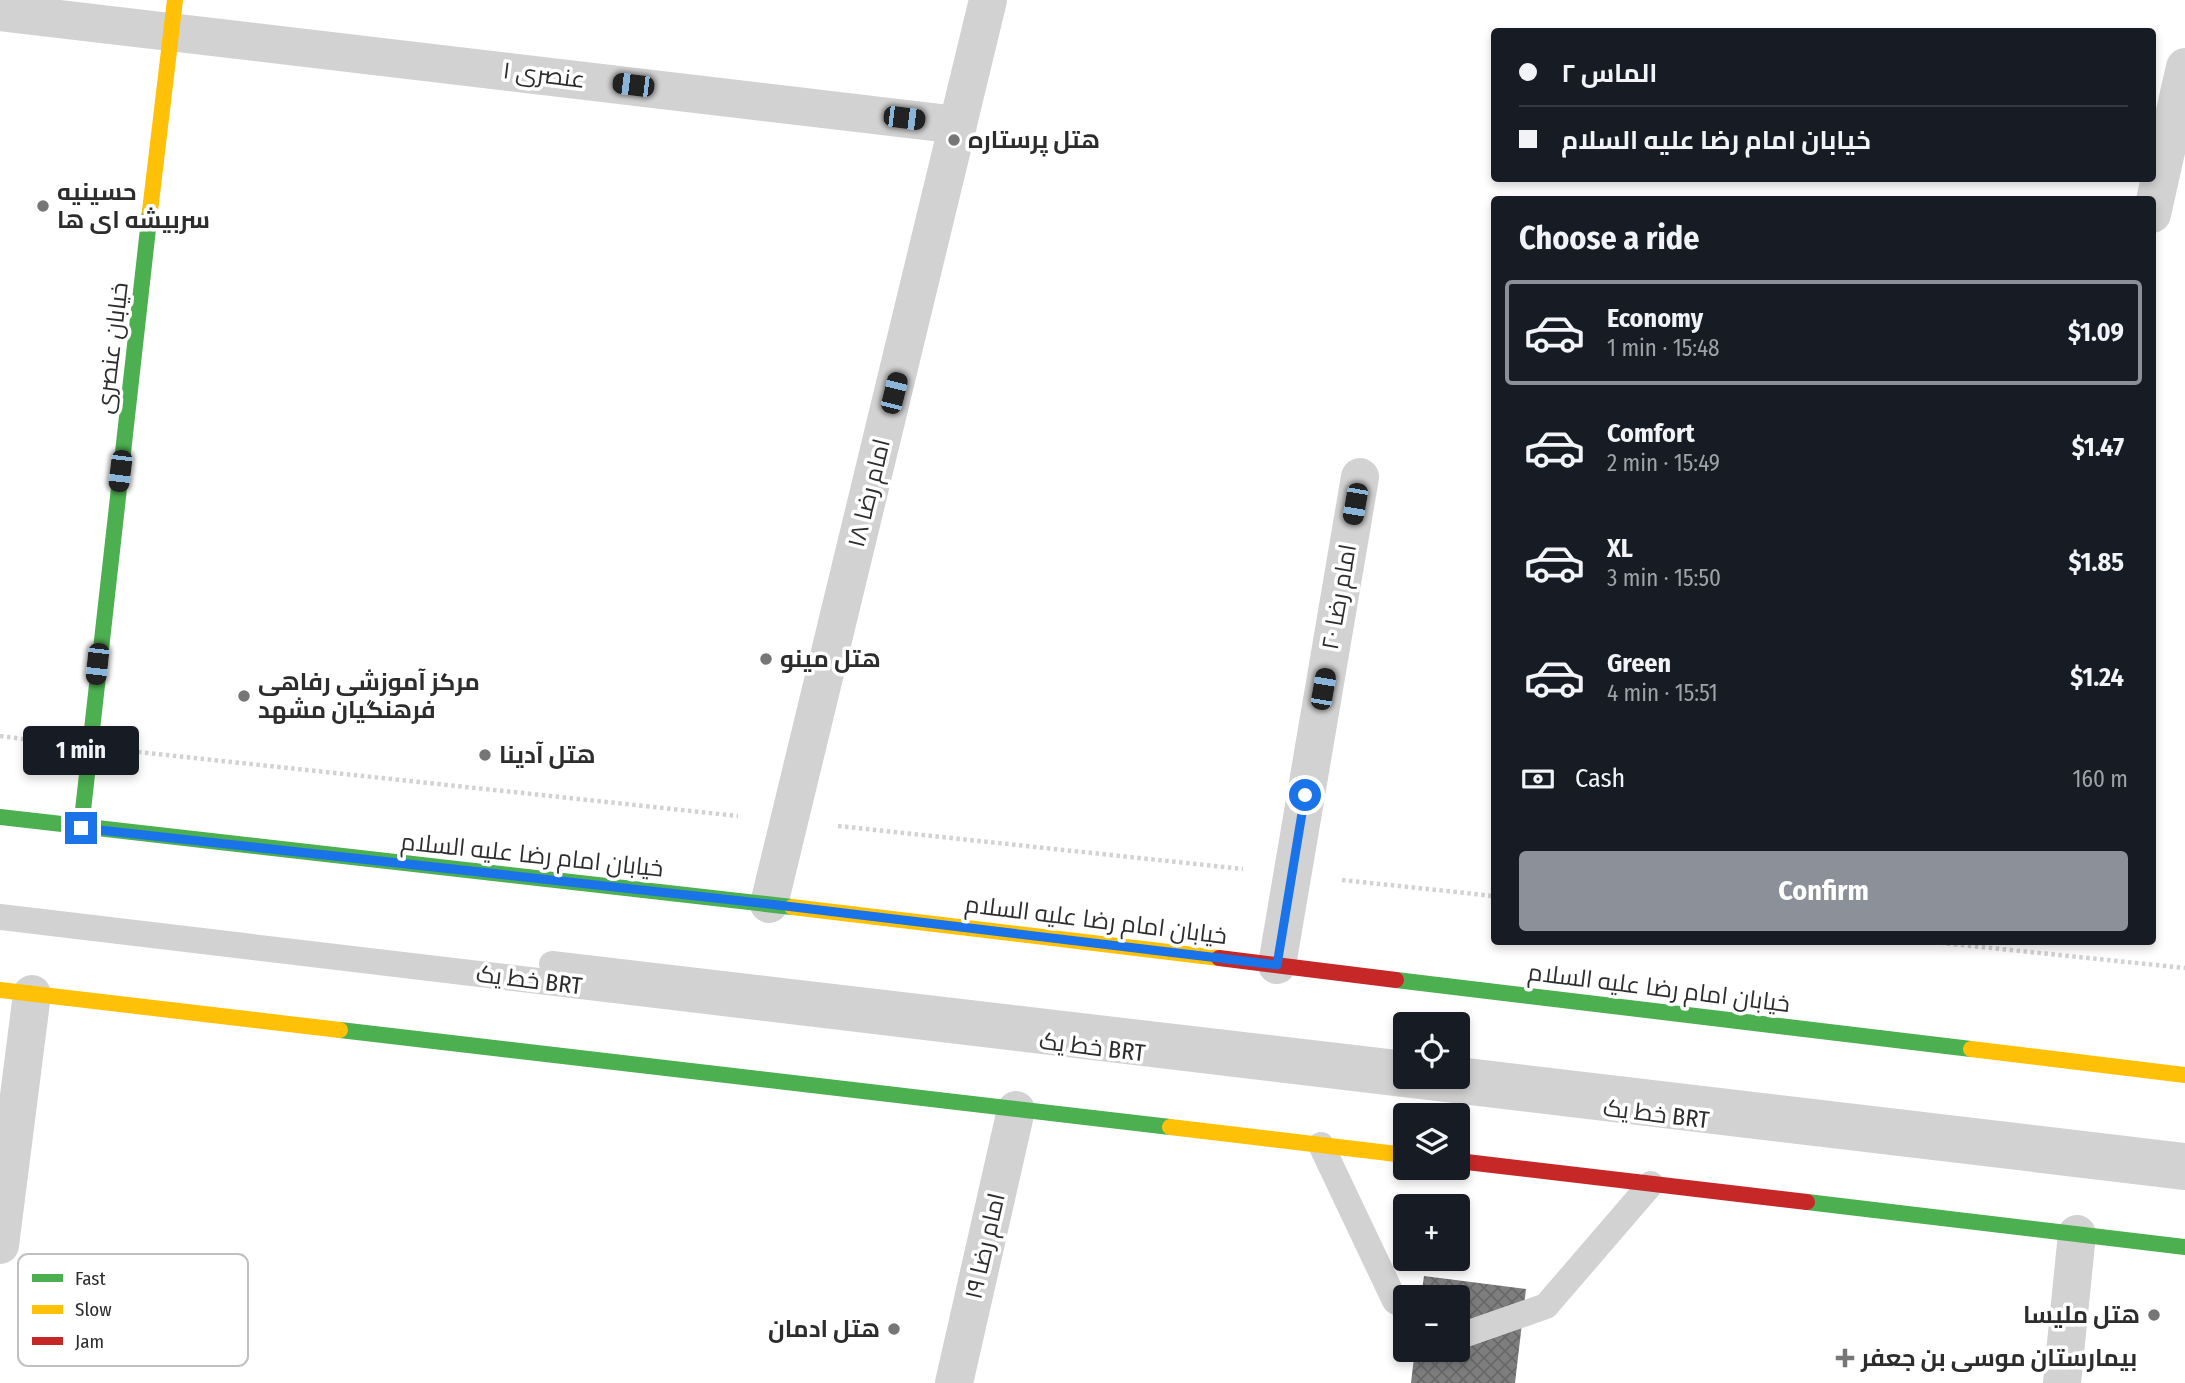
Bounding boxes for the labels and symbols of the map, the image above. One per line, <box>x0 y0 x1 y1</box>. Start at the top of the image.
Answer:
street label: عنصری ۱ <box>501 56 587 94</box>
car <box>611 72 656 98</box>
car <box>882 105 927 131</box>
place label: هتل پرستاره <box>968 126 1100 157</box>
marker: هتل پرستاره <box>946 132 962 148</box>
place label: حسینیه سربیشه ای ها <box>57 178 210 234</box>
marker: حسینیه سربیشه ای ها <box>35 198 51 214</box>
street label: خیابان عنصری <box>90 281 134 415</box>
car <box>879 370 910 416</box>
street label: امام رضا ۱۸ <box>842 436 898 551</box>
car <box>108 449 133 493</box>
car <box>1342 481 1369 527</box>
street label: امام رضا ۲۰ <box>1316 542 1364 652</box>
car <box>85 642 110 686</box>
place label: هتل مینو <box>780 645 881 673</box>
marker: هتل مینو <box>758 651 774 667</box>
car <box>1310 666 1337 712</box>
place label: مرکز آموزشی رفاهی فرهنگیان مشهد <box>258 668 480 724</box>
marker: مرکز آموزشی رفاهی فرهنگیان مشهد <box>236 688 252 704</box>
callout: 1 min <box>23 726 139 776</box>
place label: هتل آدینا <box>499 741 595 769</box>
marker: هتل آدینا <box>477 747 493 763</box>
route start <box>1289 779 1321 811</box>
route end <box>65 812 97 844</box>
street label: خیابان امام رضا علیه السلام <box>399 827 665 885</box>
street label: خیابان امام رضا علیه السلام <box>963 890 1229 952</box>
street label: خیابان امام رضا علیه السلام <box>1526 958 1792 1020</box>
street label: خط یک BRT <box>474 960 584 1000</box>
street label: خط یک BRT <box>1037 1027 1147 1067</box>
street label: خط یک BRT <box>1601 1094 1711 1134</box>
street label: امام رضا ۱۹ <box>959 1190 1013 1302</box>
legend <box>18 1254 248 1366</box>
text: Fast <box>75 1267 106 1290</box>
text: Slow <box>75 1298 112 1321</box>
place label: هتل ملیسا <box>2023 1301 2140 1329</box>
marker: هتل ملیسا <box>2146 1307 2162 1323</box>
place label: هتل ادمان <box>768 1315 880 1343</box>
marker: هتل ادمان <box>886 1321 902 1337</box>
text: Jam <box>75 1330 104 1353</box>
place label: بیمارستان موسی بن جعفر <box>1860 1344 2137 1372</box>
marker: بیمارستان موسی بن جعفر <box>1835 1348 1855 1368</box>

